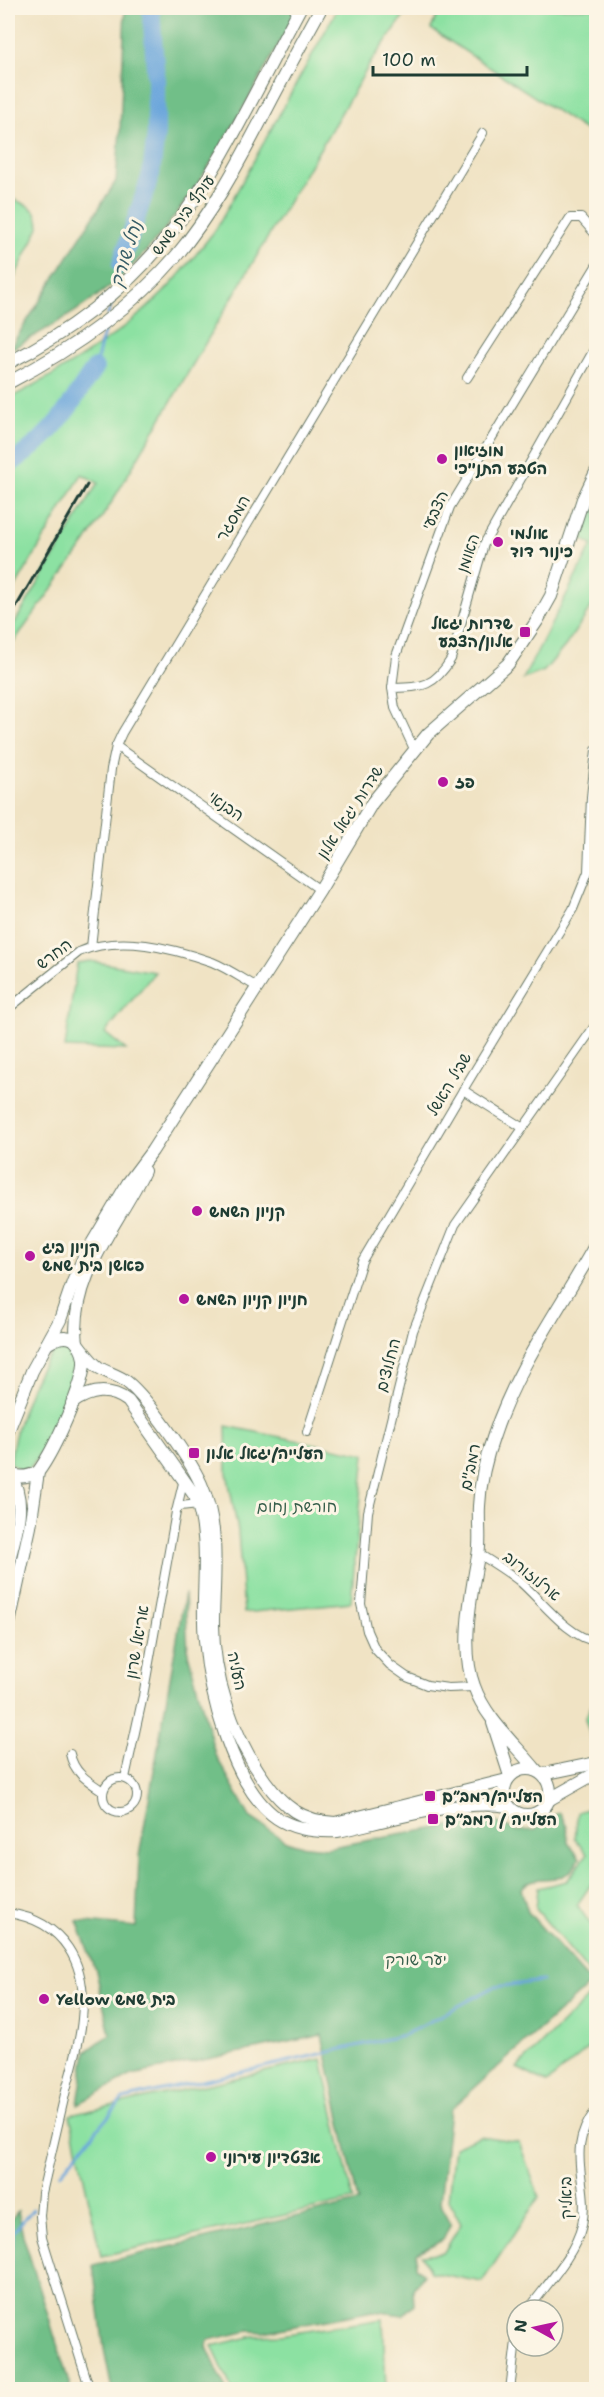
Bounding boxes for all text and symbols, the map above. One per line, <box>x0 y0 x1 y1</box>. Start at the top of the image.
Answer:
scale bar <box>373 39 528 77</box>
text: 100 m <box>382 48 436 72</box>
street label: עוקף בית שמש <box>147 170 219 260</box>
water label: נחל שורק <box>105 216 148 290</box>
place label: מוזיאון הטבע התנ"כי <box>454 440 547 479</box>
marker: מוזיאון הטבע התנ"כי <box>435 452 449 466</box>
street label: הצבעי <box>417 487 453 533</box>
street label: המסגר <box>211 491 255 545</box>
place label: אולמי כינור דוד <box>510 523 573 562</box>
street label: האומן <box>452 531 484 575</box>
marker: אולמי כינור דוד <box>491 535 505 549</box>
place label: שדרות יגאל אלון/הצבע <box>431 613 514 652</box>
marker: שדרות יגאל אלון/הצבע <box>518 625 532 639</box>
street label: שדרות יגאל אלון <box>312 761 388 863</box>
place label: פז <box>455 772 475 793</box>
marker: פז <box>436 775 450 789</box>
street label: הבנאי <box>204 786 248 826</box>
street label: החרש <box>32 934 76 974</box>
street label: שביל האשל <box>422 1048 476 1120</box>
place label: קניון השמש <box>209 1201 285 1222</box>
marker: קניון השמש <box>190 1204 204 1218</box>
place label: קניון ביג פאשן בית שמש <box>42 1237 144 1276</box>
marker: קניון ביג פאשן בית שמש <box>23 1249 37 1263</box>
place label: חניון קניון השמש <box>196 1289 308 1310</box>
marker: חניון קניון השמש <box>177 1292 191 1306</box>
street label: החלוצים <box>371 1336 405 1394</box>
street label: רמב"ם <box>455 1442 485 1492</box>
place label: העלייה/יגאל אלון <box>206 1443 324 1464</box>
marker: העלייה/יגאל אלון <box>187 1446 201 1460</box>
park label: חורשת נחום <box>257 1496 337 1517</box>
street label: ארלוזורוב <box>499 1546 565 1606</box>
street label: אריאל שרון <box>120 1604 154 1680</box>
street label: העליה <box>223 1650 251 1692</box>
place label: העלייה/רמב״ם <box>442 1786 543 1807</box>
marker: העלייה/רמב״ם <box>423 1789 437 1803</box>
place label: העלייה / רמב״ם <box>445 1809 557 1830</box>
marker: העלייה / רמב״ם <box>426 1812 440 1826</box>
park label: יער שורק <box>385 1949 447 1970</box>
place label: Yellow בית שמש <box>56 1989 176 2010</box>
marker: Yellow בית שמש <box>37 1992 51 2006</box>
place label: אצטדיון עירוני <box>223 2147 321 2168</box>
marker: אצטדיון עירוני <box>204 2150 218 2164</box>
street label: ביאליק <box>555 2176 577 2220</box>
north arrow <box>505 2298 565 2358</box>
text: N <box>509 2318 532 2334</box>

